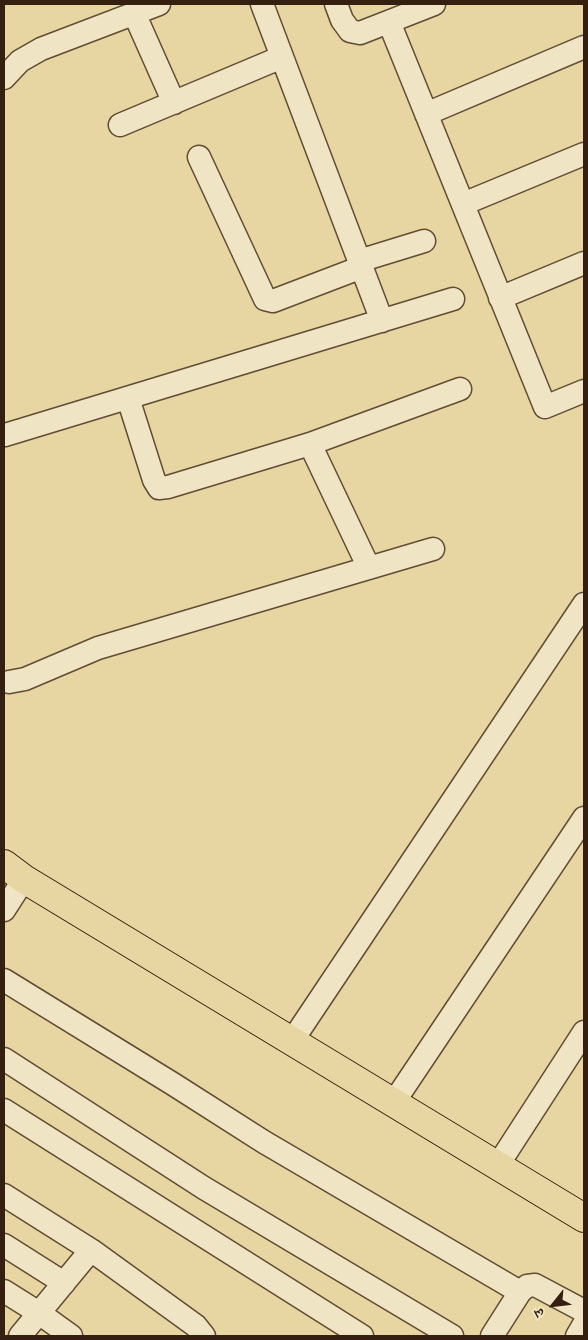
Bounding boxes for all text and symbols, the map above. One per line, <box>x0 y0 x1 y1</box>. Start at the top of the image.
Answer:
north arrow <box>528 1280 578 1330</box>
text: उ <box>530 1305 549 1320</box>

